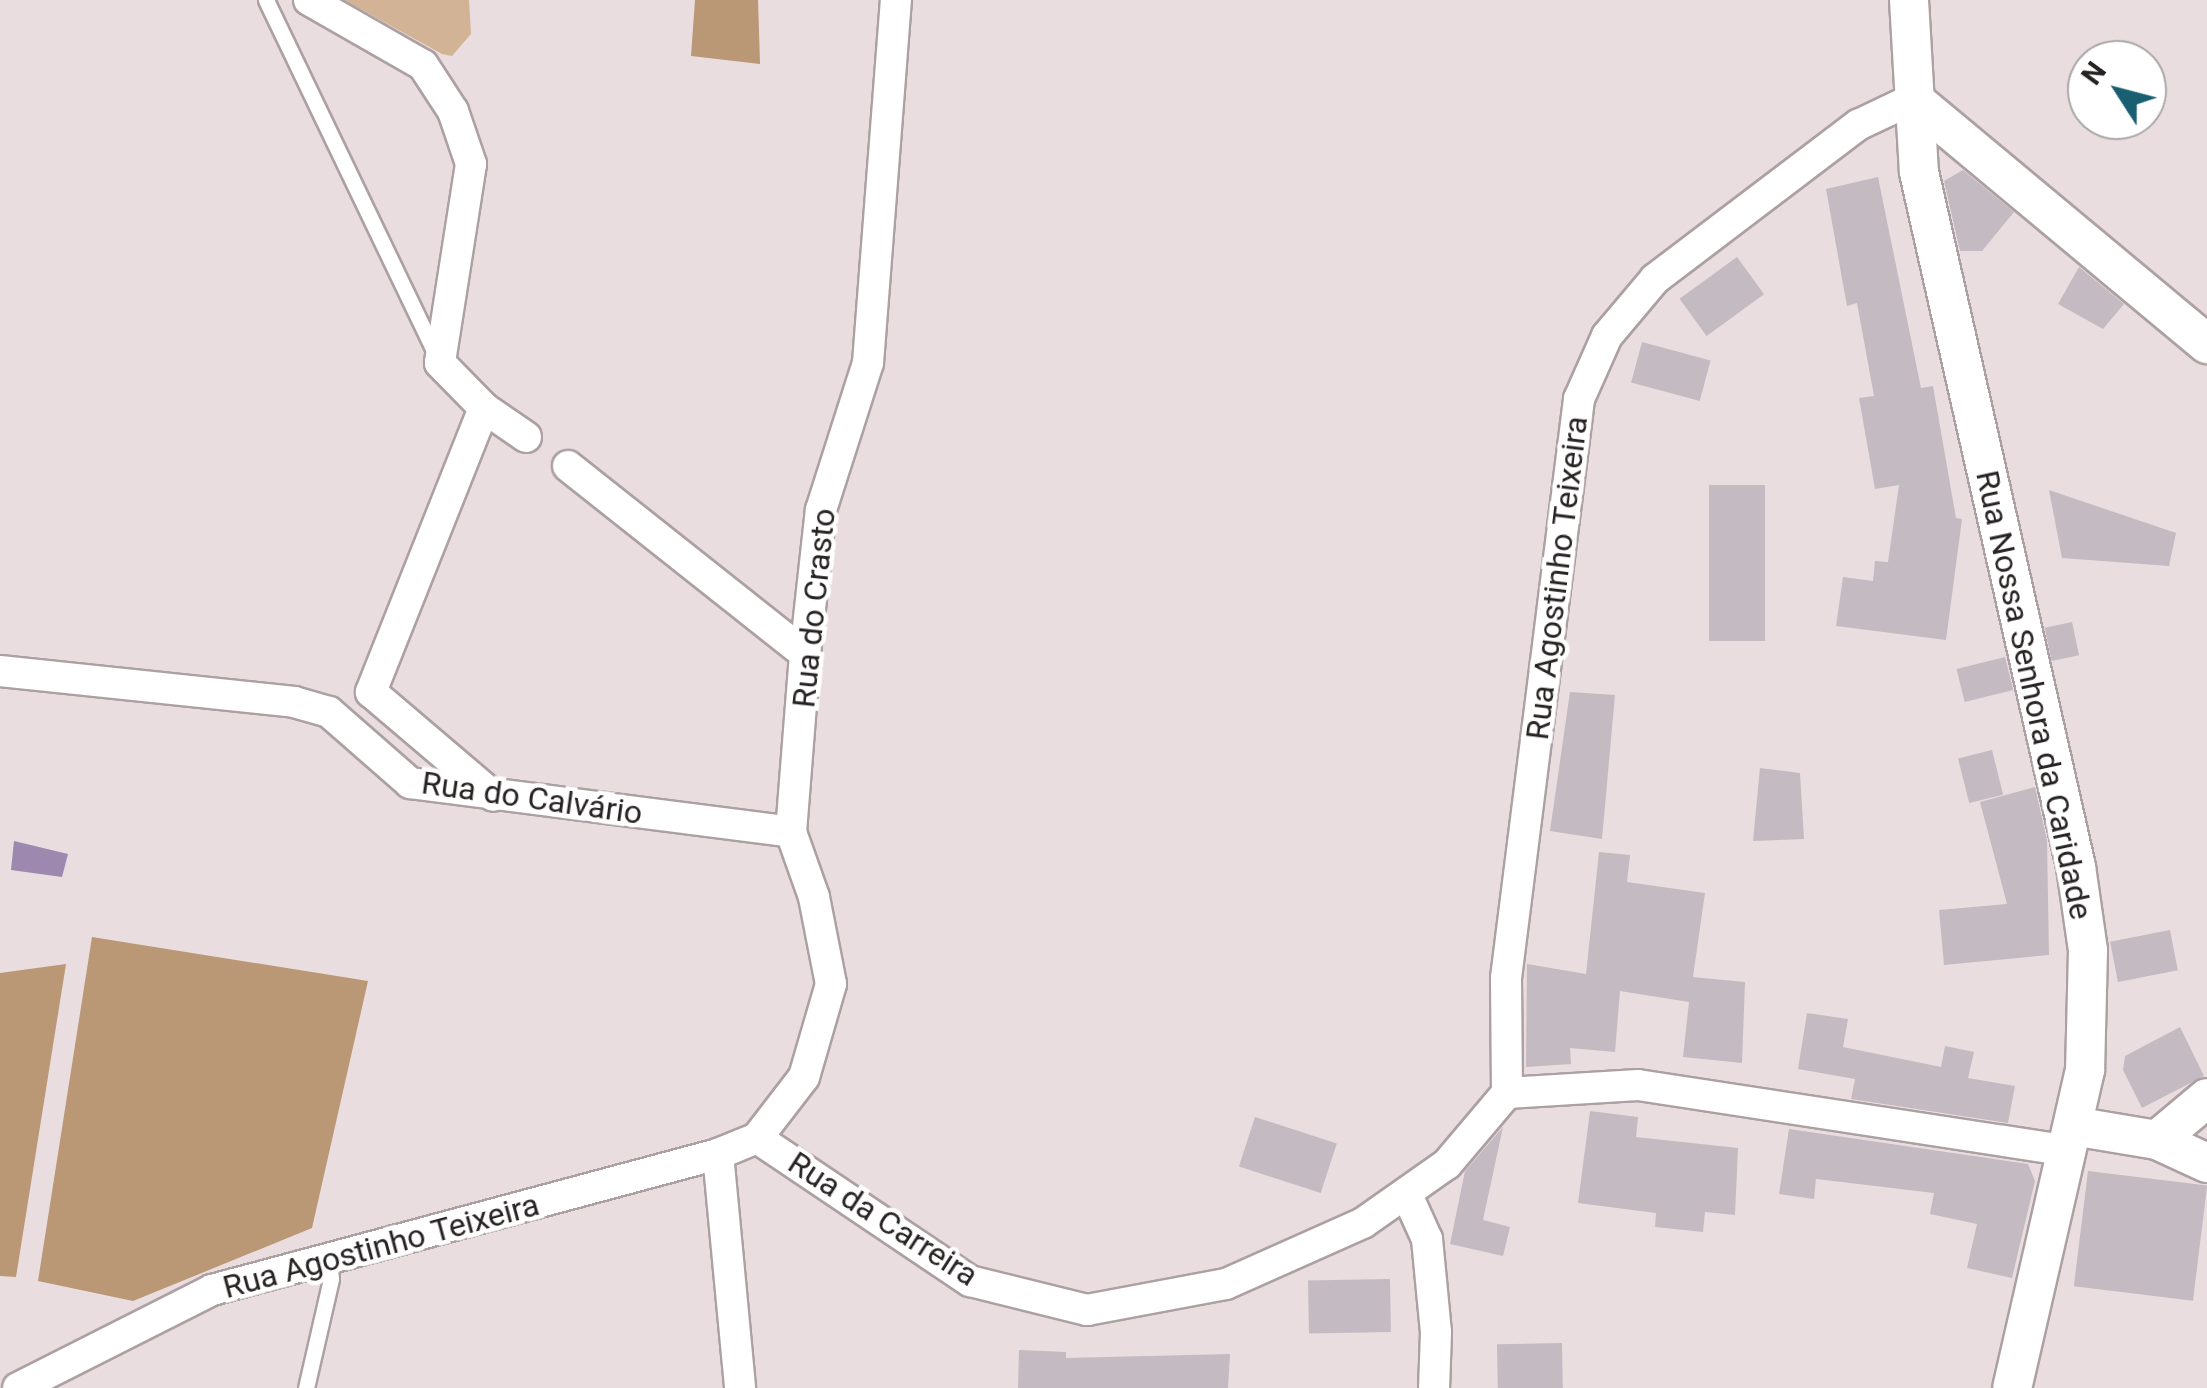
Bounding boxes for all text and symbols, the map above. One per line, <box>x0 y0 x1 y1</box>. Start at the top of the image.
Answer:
north arrow <box>2067 40 2167 140</box>
text: N <box>2075 56 2113 91</box>
street label: Rua Agostinho Teixeira <box>1518 414 1596 742</box>
street label: Rua Nossa Senhora da Caridade <box>1968 467 2100 923</box>
street label: Rua do Crasto <box>784 506 844 710</box>
street label: Rua do Calvário <box>419 764 645 832</box>
street label: Rua da Carreira <box>781 1144 985 1294</box>
street label: Rua Agostinho Teixeira <box>218 1185 544 1307</box>

